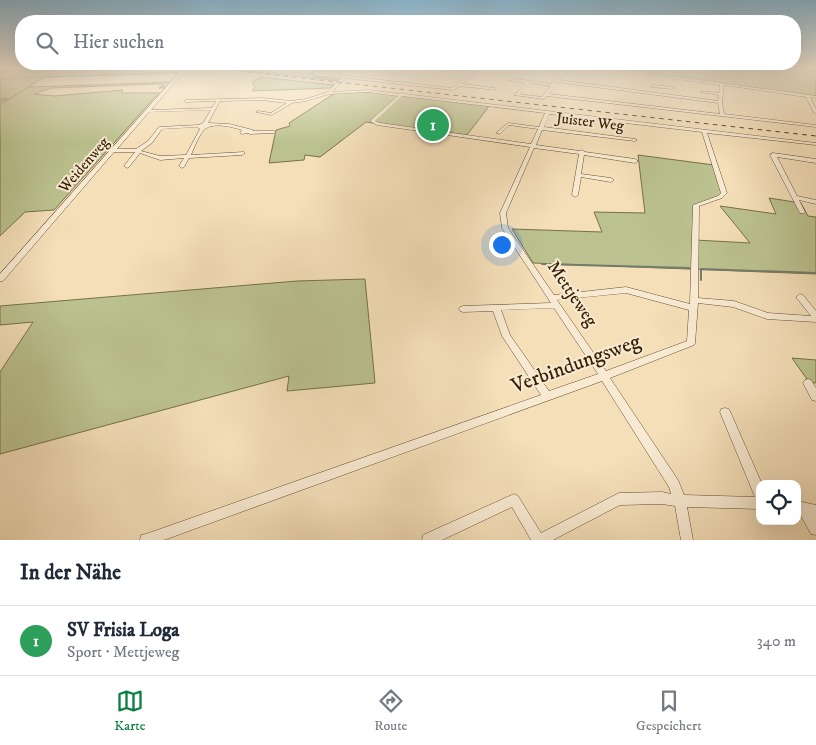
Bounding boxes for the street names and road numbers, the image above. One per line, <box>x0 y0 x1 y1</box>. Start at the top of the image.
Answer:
street label: Juister Weg <box>553 108 626 136</box>
street label: Weidenweg <box>54 133 114 198</box>
street label: Mettjeweg <box>542 257 602 331</box>
street label: Verbindungsweg <box>507 328 645 400</box>

